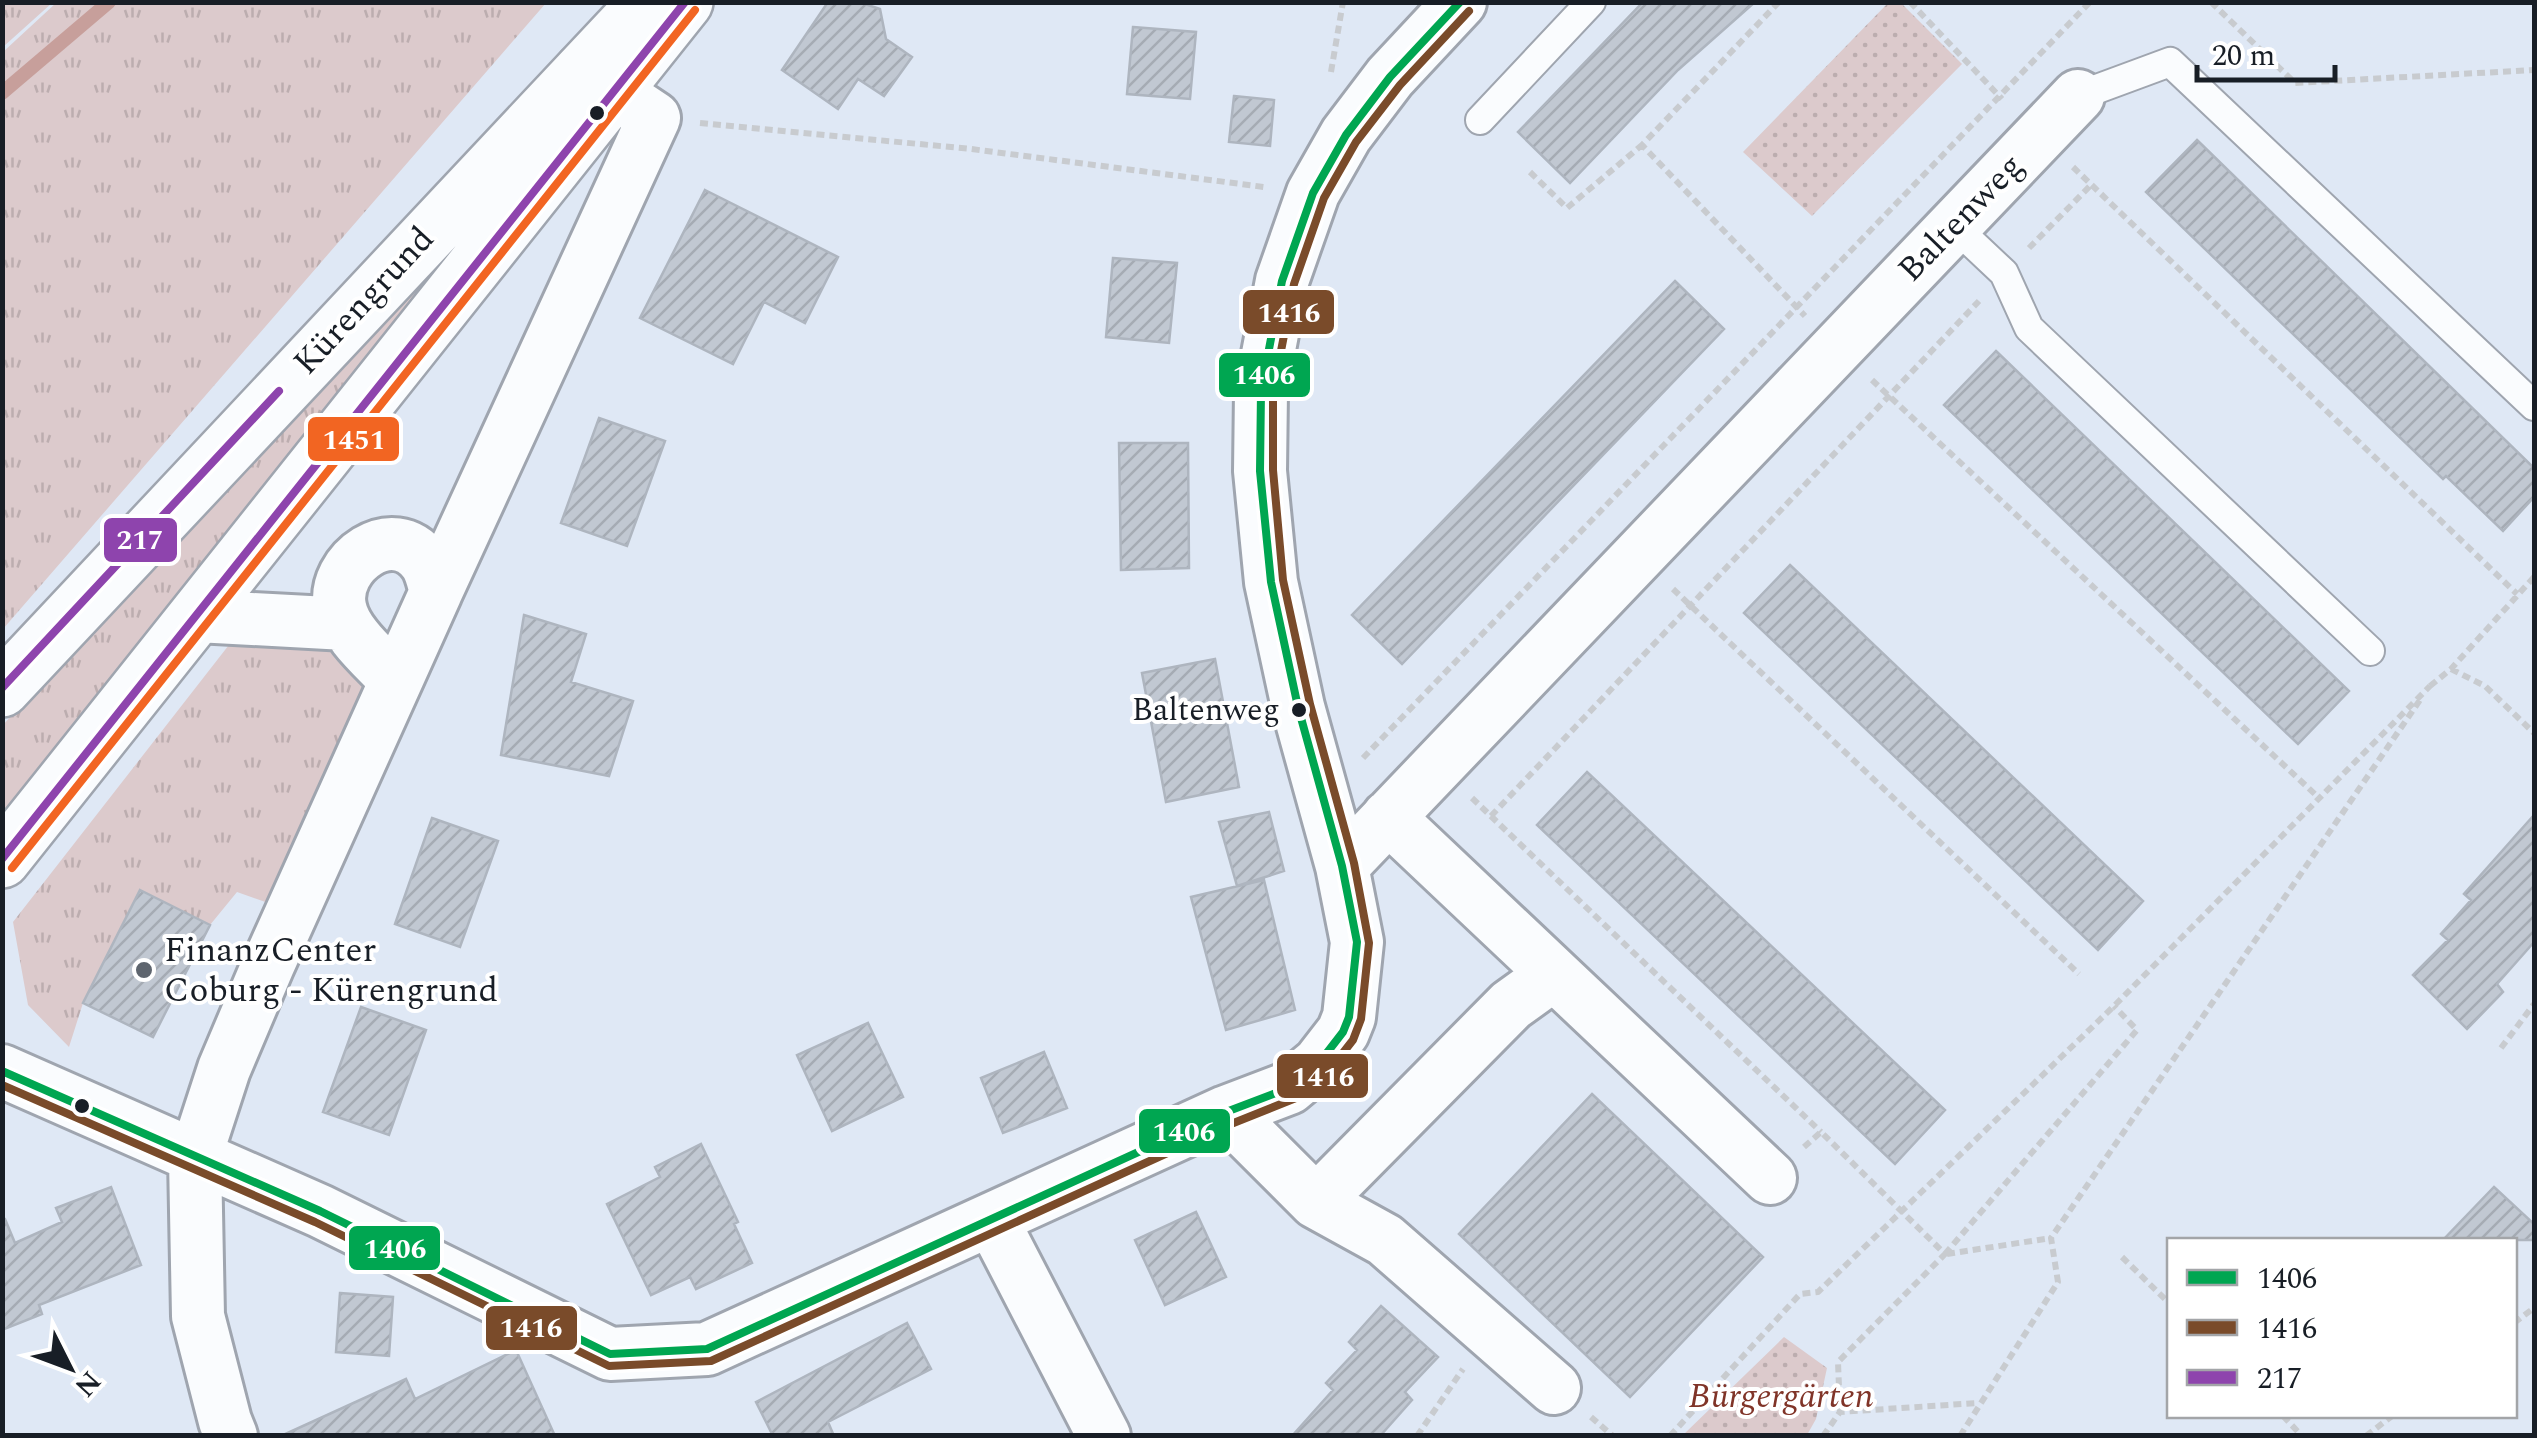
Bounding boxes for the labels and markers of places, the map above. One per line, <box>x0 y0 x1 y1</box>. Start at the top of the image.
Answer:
unlabelled marker <box>587 103 607 123</box>
place label: Baltenweg <box>1132 686 1280 735</box>
marker: Baltenweg <box>1289 700 1309 720</box>
place label: FinanzCenter Coburg - Kürengrund <box>164 924 498 1017</box>
marker: FinanzCenter Coburg - Kürengrund <box>133 959 155 981</box>
unlabelled marker <box>72 1096 92 1116</box>

